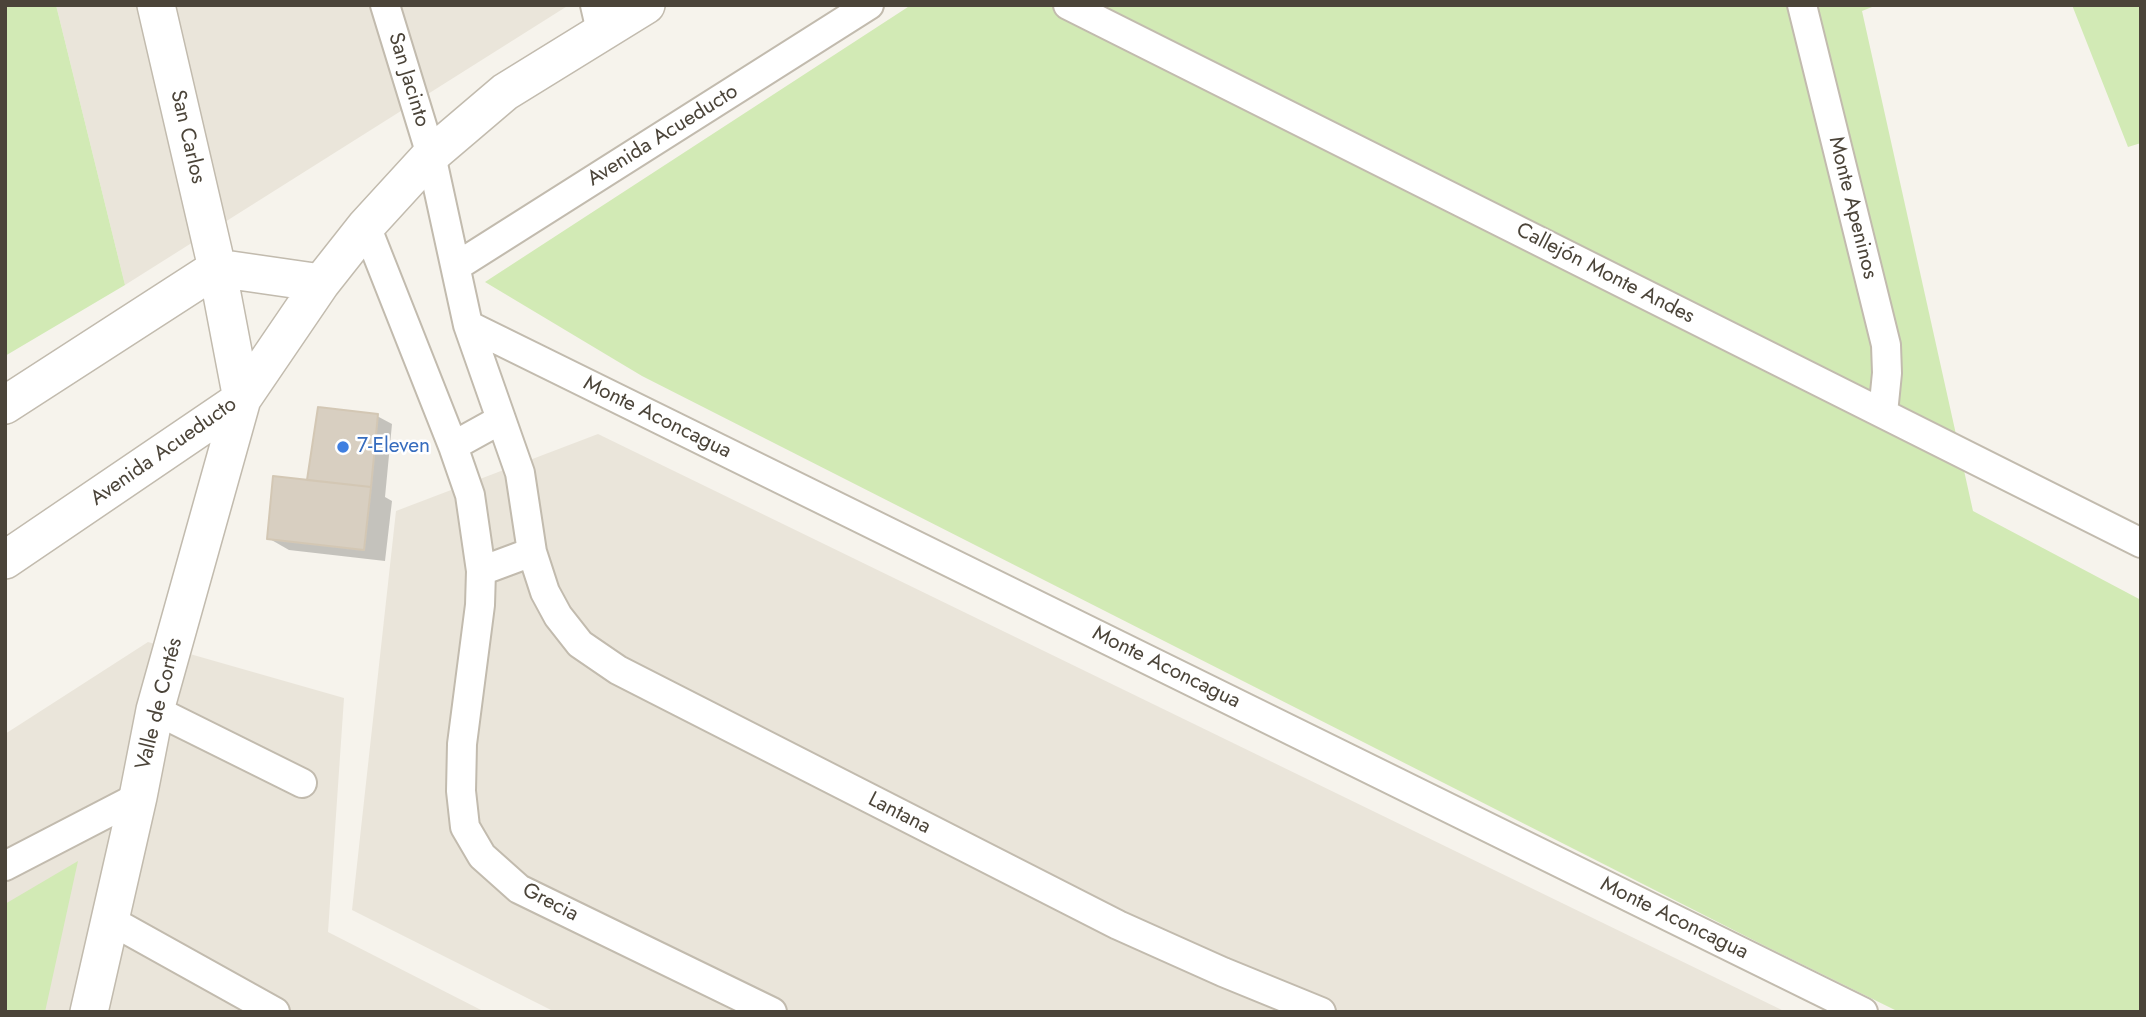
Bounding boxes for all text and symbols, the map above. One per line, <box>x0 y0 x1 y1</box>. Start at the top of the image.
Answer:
street label: San Jacinto <box>382 30 434 130</box>
street label: Avenida Acueducto <box>583 80 743 192</box>
street label: San Carlos <box>164 88 210 186</box>
street label: Monte Apeninos <box>1822 134 1882 282</box>
street label: Callejón Monte Andes <box>1512 218 1698 330</box>
street label: Monte Aconcagua <box>579 371 735 465</box>
street label: Avenida Acueducto <box>86 392 242 512</box>
place label: 7-Eleven <box>357 434 430 460</box>
marker: 7-Eleven <box>335 439 351 455</box>
street label: Monte Aconcagua <box>1088 621 1244 715</box>
street label: Valle de Cortés <box>131 635 189 773</box>
street label: Lantana <box>864 788 934 840</box>
street label: Monte Aconcagua <box>1596 872 1752 966</box>
street label: Grecia <box>518 878 582 928</box>

